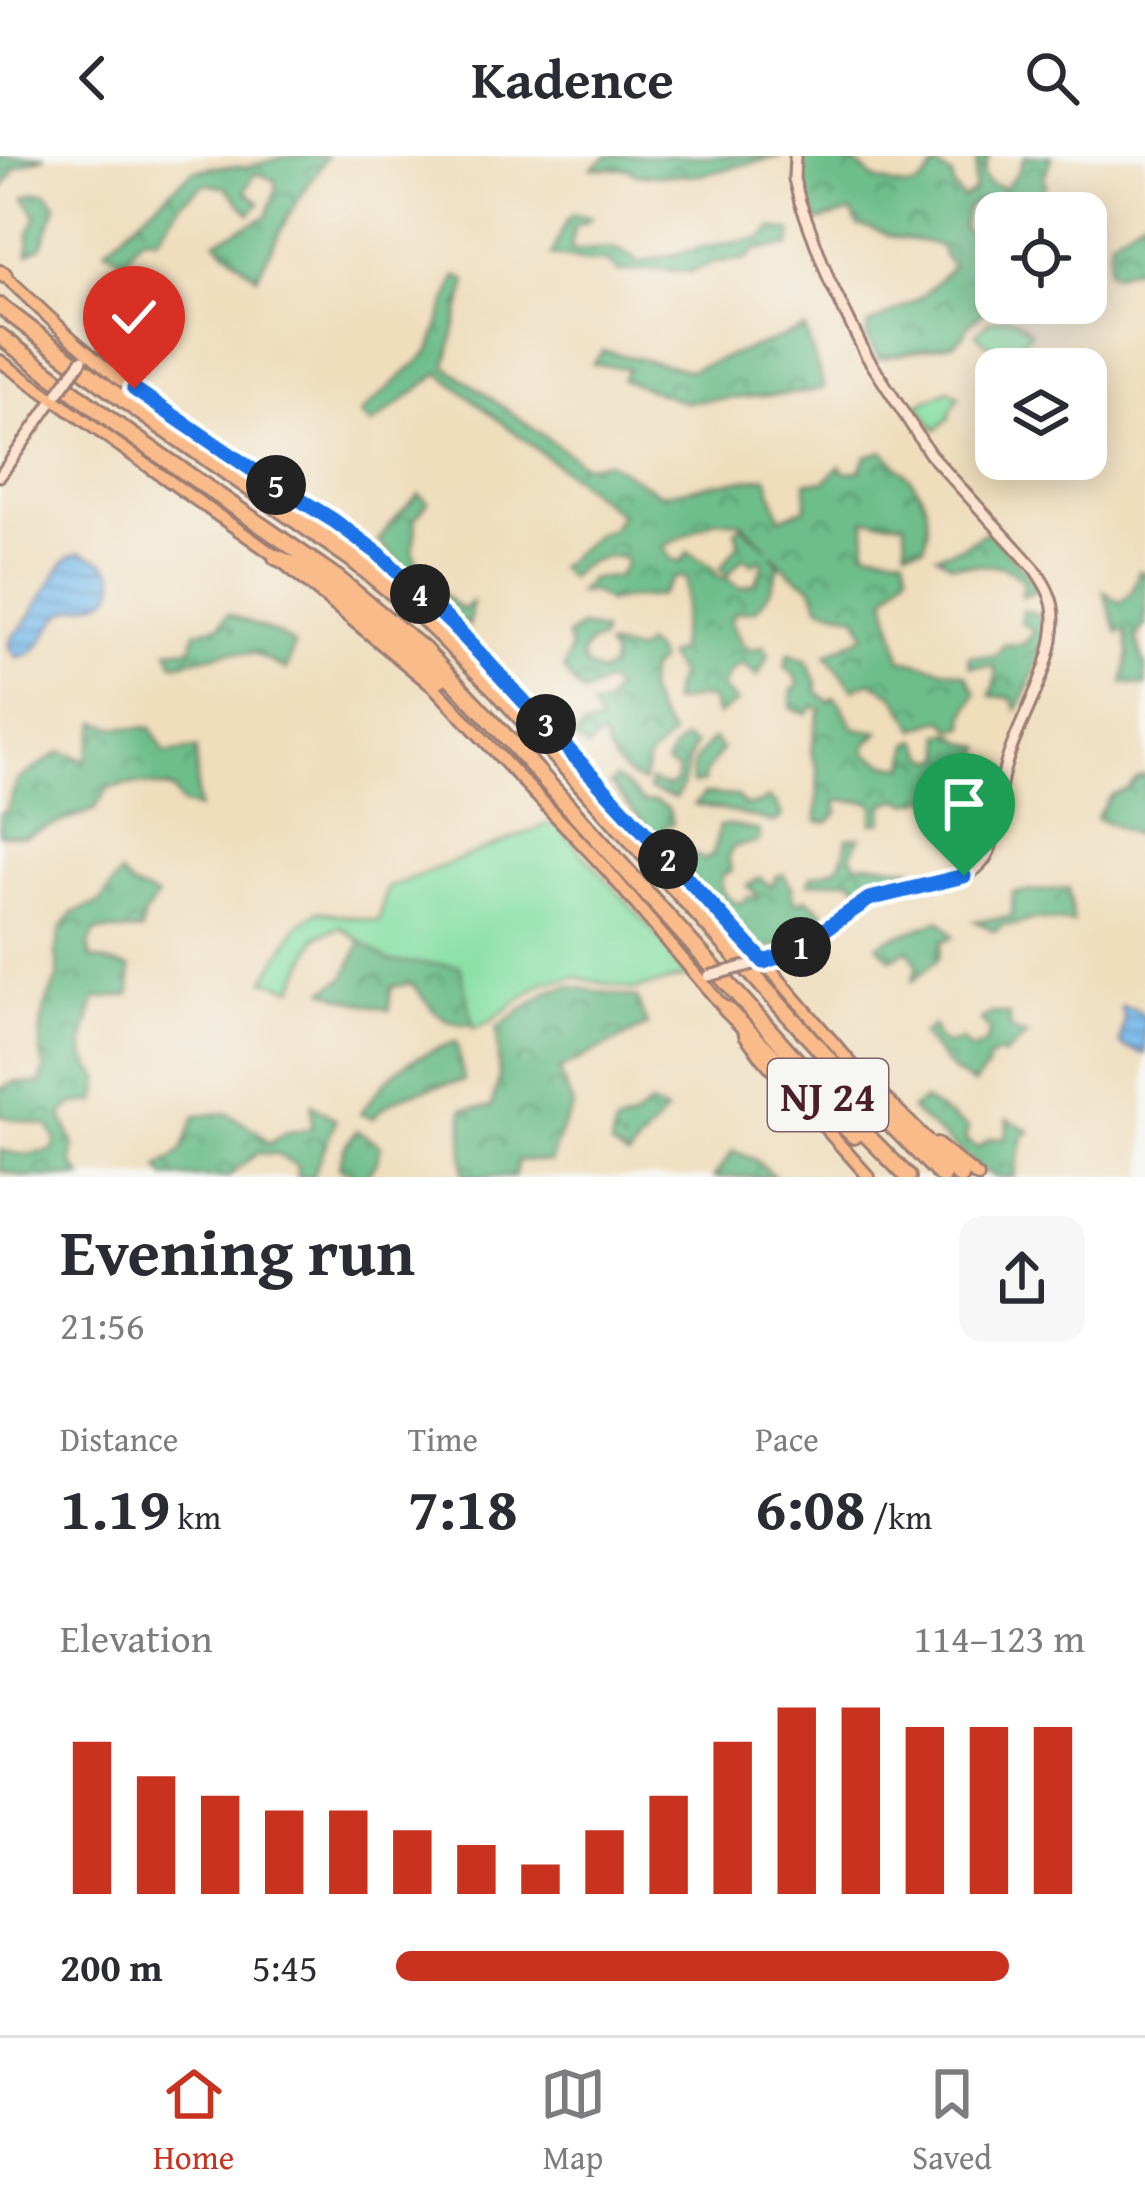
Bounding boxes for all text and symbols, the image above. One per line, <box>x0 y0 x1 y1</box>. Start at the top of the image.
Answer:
text: Kadence <box>471 39 674 118</box>
icon: back <box>60 45 126 111</box>
icon: search <box>1019 45 1085 111</box>
map controls <box>975 192 1107 480</box>
button: locate <box>975 192 1107 324</box>
pin <box>83 266 185 389</box>
icon: check <box>101 284 167 350</box>
button: layers <box>975 348 1107 480</box>
pin: 5 <box>246 455 306 515</box>
text: 5 <box>267 461 285 509</box>
pin: 4 <box>390 564 450 624</box>
text: 4 <box>411 570 429 618</box>
pin: 3 <box>516 694 576 754</box>
text: 3 <box>537 700 555 748</box>
pin <box>913 753 1015 876</box>
icon: arrive <box>931 771 997 837</box>
pin: 2 <box>638 829 698 889</box>
text: 2 <box>659 835 677 883</box>
pin: 1 <box>771 917 831 977</box>
text: 1 <box>792 923 810 971</box>
road number: NJ 24 <box>768 1059 888 1131</box>
text: Evening run <box>60 1202 415 1299</box>
button: share <box>959 1216 1085 1342</box>
text: 21:56 <box>60 1296 145 1353</box>
text: Distance <box>60 1415 178 1463</box>
text: Time <box>408 1415 478 1463</box>
text: Pace <box>755 1415 819 1463</box>
text: 1.19 <box>60 1463 170 1551</box>
text: 7:18 <box>408 1463 518 1551</box>
text: 6:08 <box>755 1463 866 1551</box>
text: km <box>170 1493 221 1541</box>
text: /km <box>866 1493 932 1541</box>
text: Elevation <box>60 1609 213 1666</box>
text: 114–123 m <box>913 1609 1085 1666</box>
text: 200 m <box>60 1938 163 1995</box>
text: 5:45 <box>252 1938 318 1995</box>
tab: Home <box>153 2061 234 2181</box>
tab: Map <box>540 2061 606 2181</box>
tab: Saved <box>912 2061 992 2181</box>

